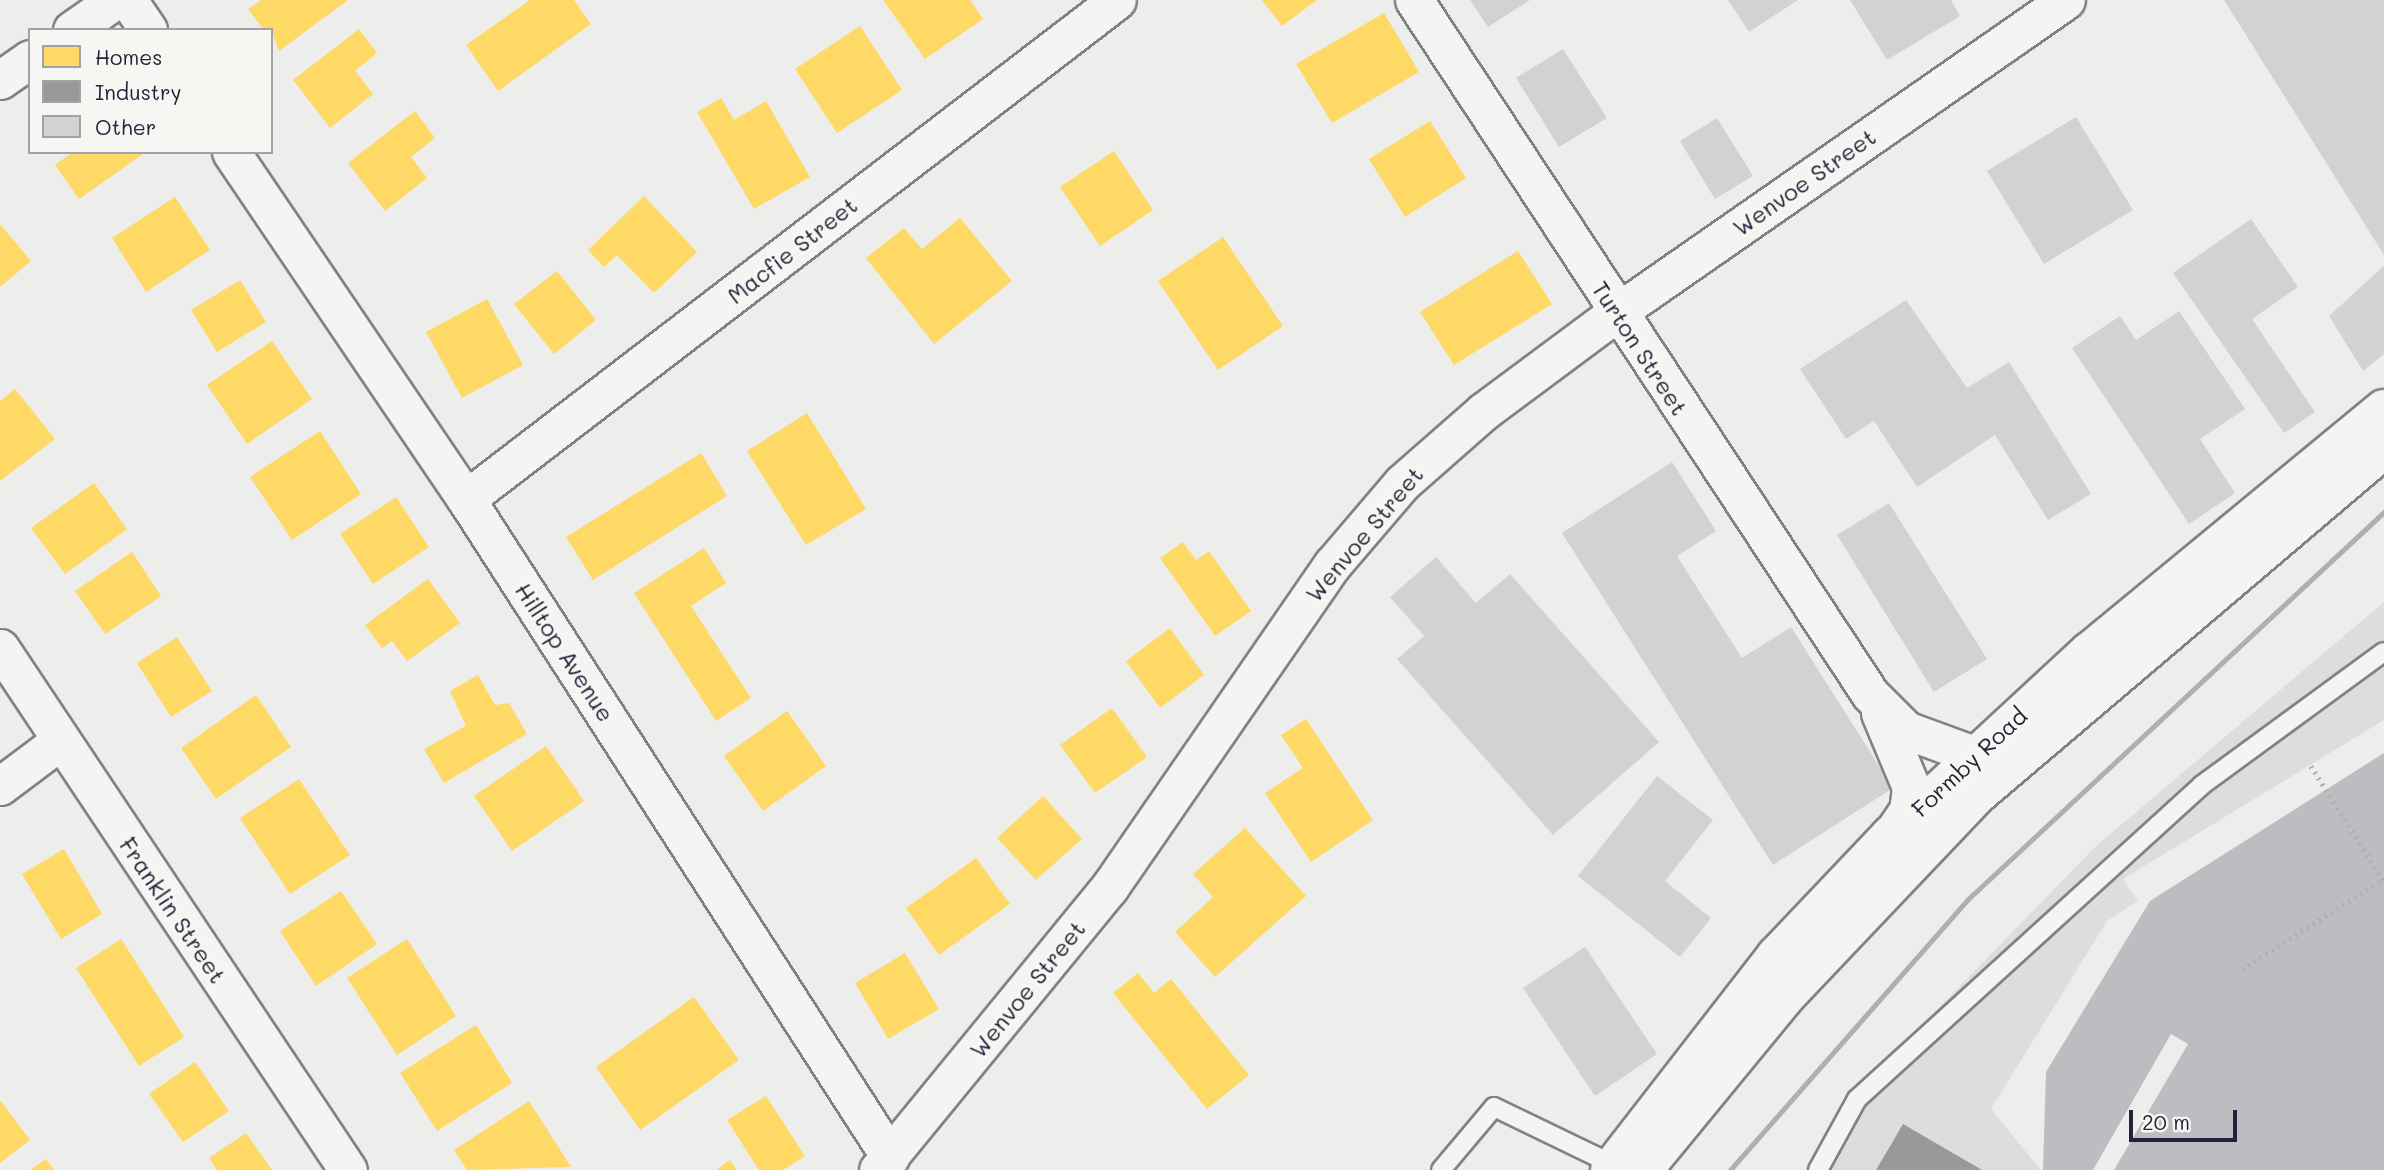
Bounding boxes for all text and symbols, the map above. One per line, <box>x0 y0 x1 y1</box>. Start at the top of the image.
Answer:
legend <box>28 28 273 154</box>
text: Homes <box>95 43 162 70</box>
text: Industry <box>95 78 182 105</box>
text: Other <box>95 113 156 140</box>
street label: Wenvoe Street <box>1727 123 1881 241</box>
street label: Macfie Street <box>722 191 862 309</box>
street label: Turton Street <box>1586 276 1694 420</box>
street label: Wenvoe Street <box>1300 461 1428 607</box>
street label: Hilltop Avenue <box>510 577 620 727</box>
street label: Formby Road <box>1906 702 2032 822</box>
street label: Franklin Street <box>114 832 232 988</box>
street label: Wenvoe Street <box>963 915 1091 1063</box>
scale bar <box>2132 1096 2240 1140</box>
text: 20 m <box>2142 1108 2190 1135</box>

